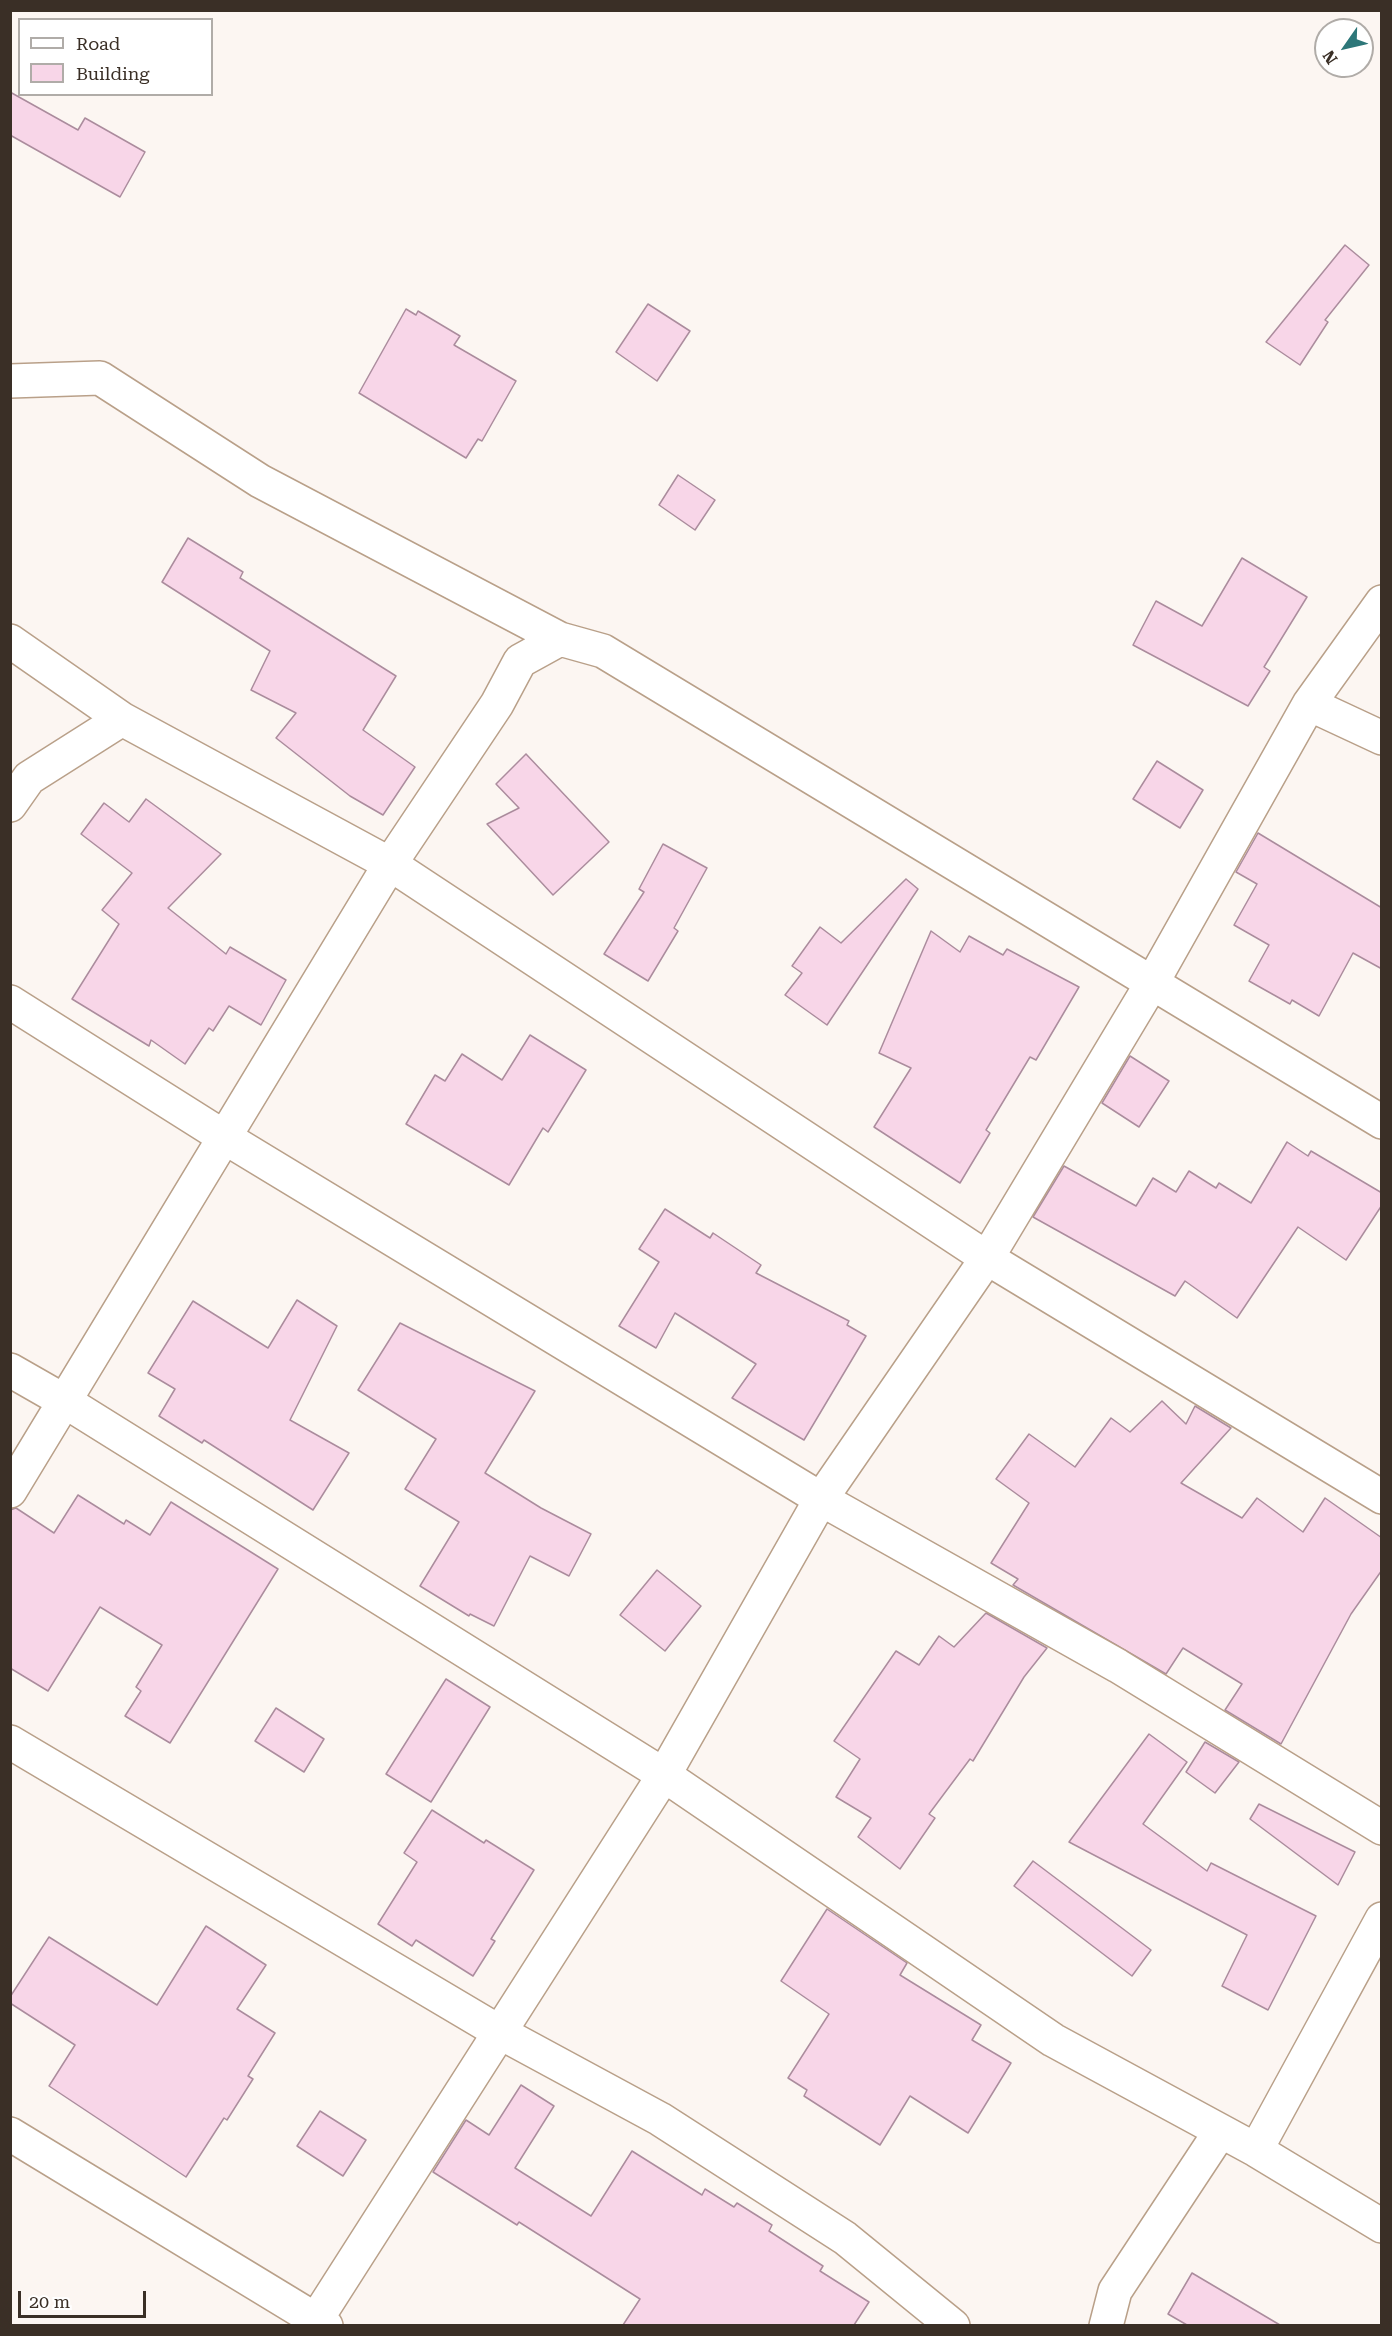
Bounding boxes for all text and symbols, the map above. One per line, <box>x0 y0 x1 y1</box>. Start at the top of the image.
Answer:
legend <box>18 18 213 96</box>
north arrow <box>1314 18 1374 78</box>
text: Road <box>76 33 120 54</box>
text: N <box>1319 47 1342 68</box>
text: Building <box>76 63 150 84</box>
scale bar <box>21 2279 148 2317</box>
text: 20 m <box>29 2291 70 2312</box>

